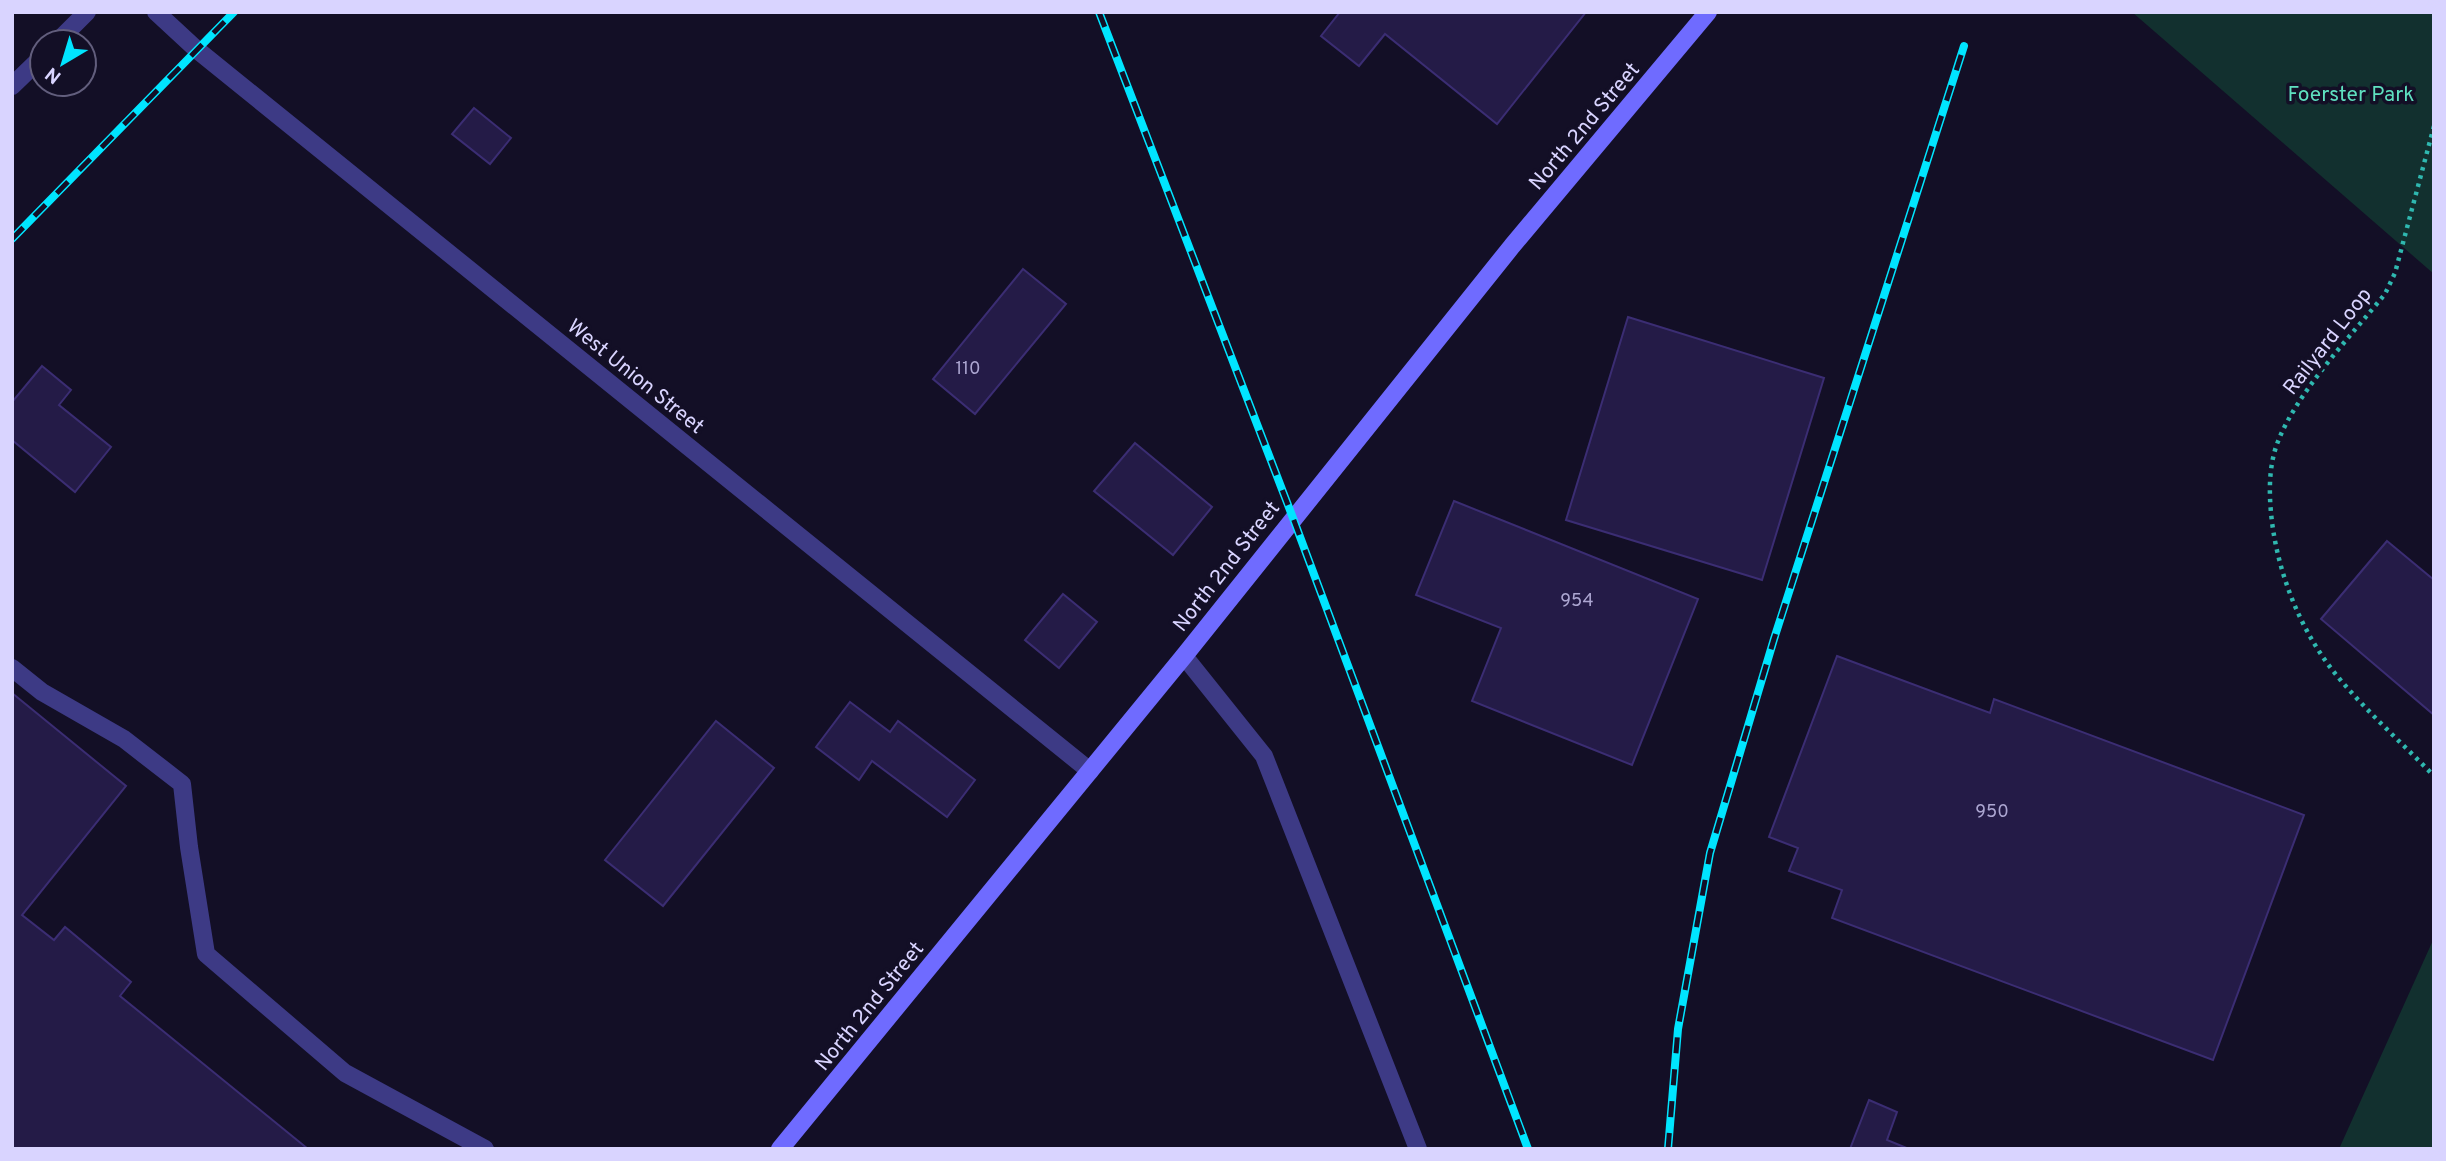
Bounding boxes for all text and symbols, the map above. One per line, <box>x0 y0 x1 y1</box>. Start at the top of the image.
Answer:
north arrow <box>28 28 98 98</box>
street label: North 2nd Street <box>1524 57 1647 196</box>
text: N <box>41 61 67 88</box>
park label: Foerster Park <box>2288 82 2414 109</box>
street label: Railyard Loop <box>2278 283 2379 401</box>
street label: West Union Street <box>561 314 709 441</box>
house number: 110 <box>956 358 980 381</box>
street label: North 2nd Street <box>1168 496 1287 638</box>
house number: 954 <box>1560 590 1594 613</box>
house number: 950 <box>1975 801 2009 824</box>
street label: North 2nd Street <box>810 937 931 1077</box>

